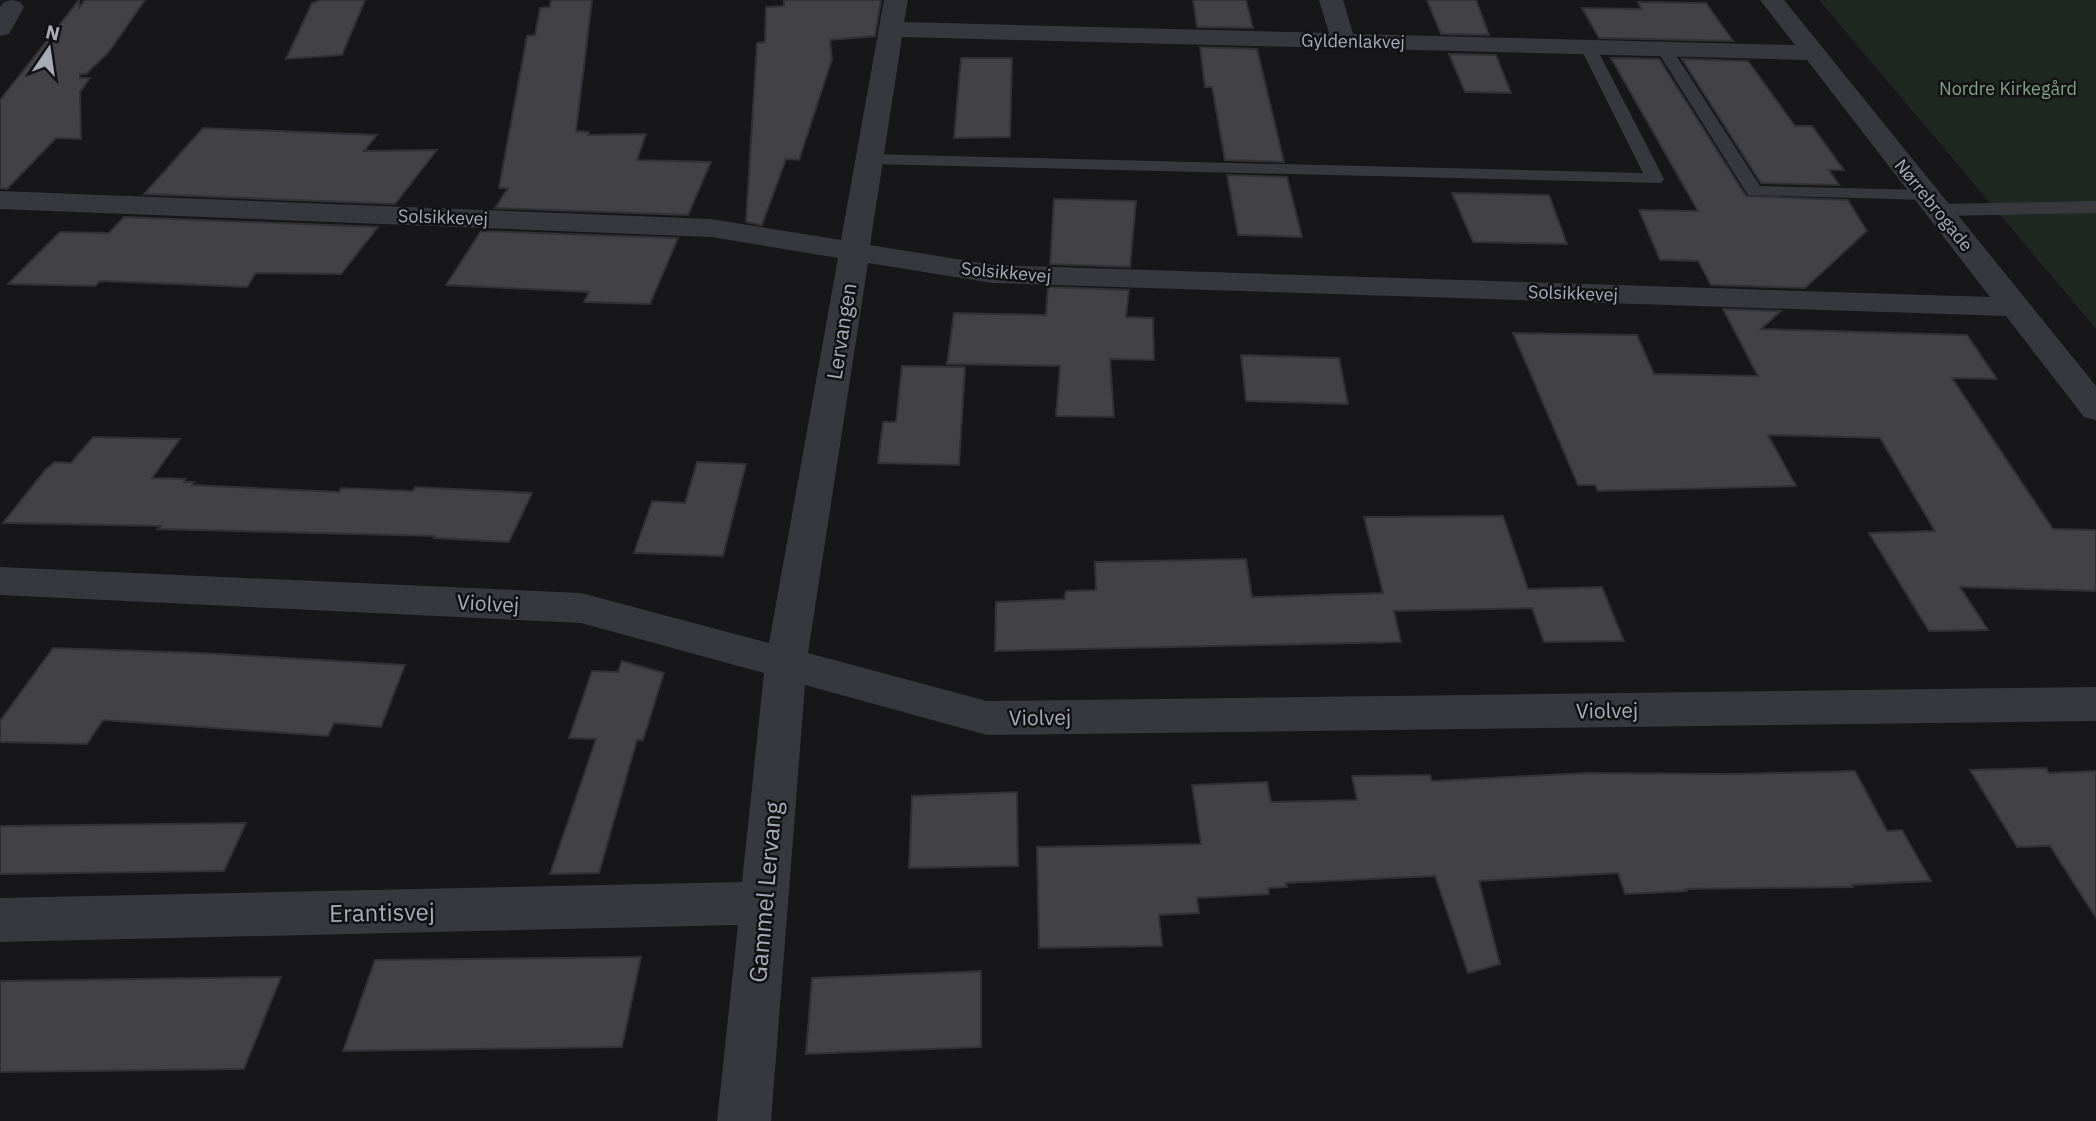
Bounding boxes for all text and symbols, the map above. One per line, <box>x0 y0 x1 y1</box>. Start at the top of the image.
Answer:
north arrow <box>14 14 84 84</box>
text: N <box>43 19 62 46</box>
street label: Gyldenlakvej <box>1301 29 1405 53</box>
park label: Nordre Kirkegård <box>1939 77 2077 100</box>
street label: Nørrebrogade <box>1890 154 1978 256</box>
street label: Solsikkevej <box>398 204 488 230</box>
street label: Solsikkevej <box>960 257 1052 287</box>
street label: Solsikkevej <box>1528 280 1618 306</box>
street label: Lervangen <box>820 281 862 381</box>
street label: Violvej <box>456 587 520 619</box>
street label: Violvej <box>1576 695 1638 725</box>
street label: Violvej <box>1009 702 1071 732</box>
street label: Gammel Lervang <box>741 800 789 984</box>
street label: Erantisvej <box>329 895 435 929</box>

